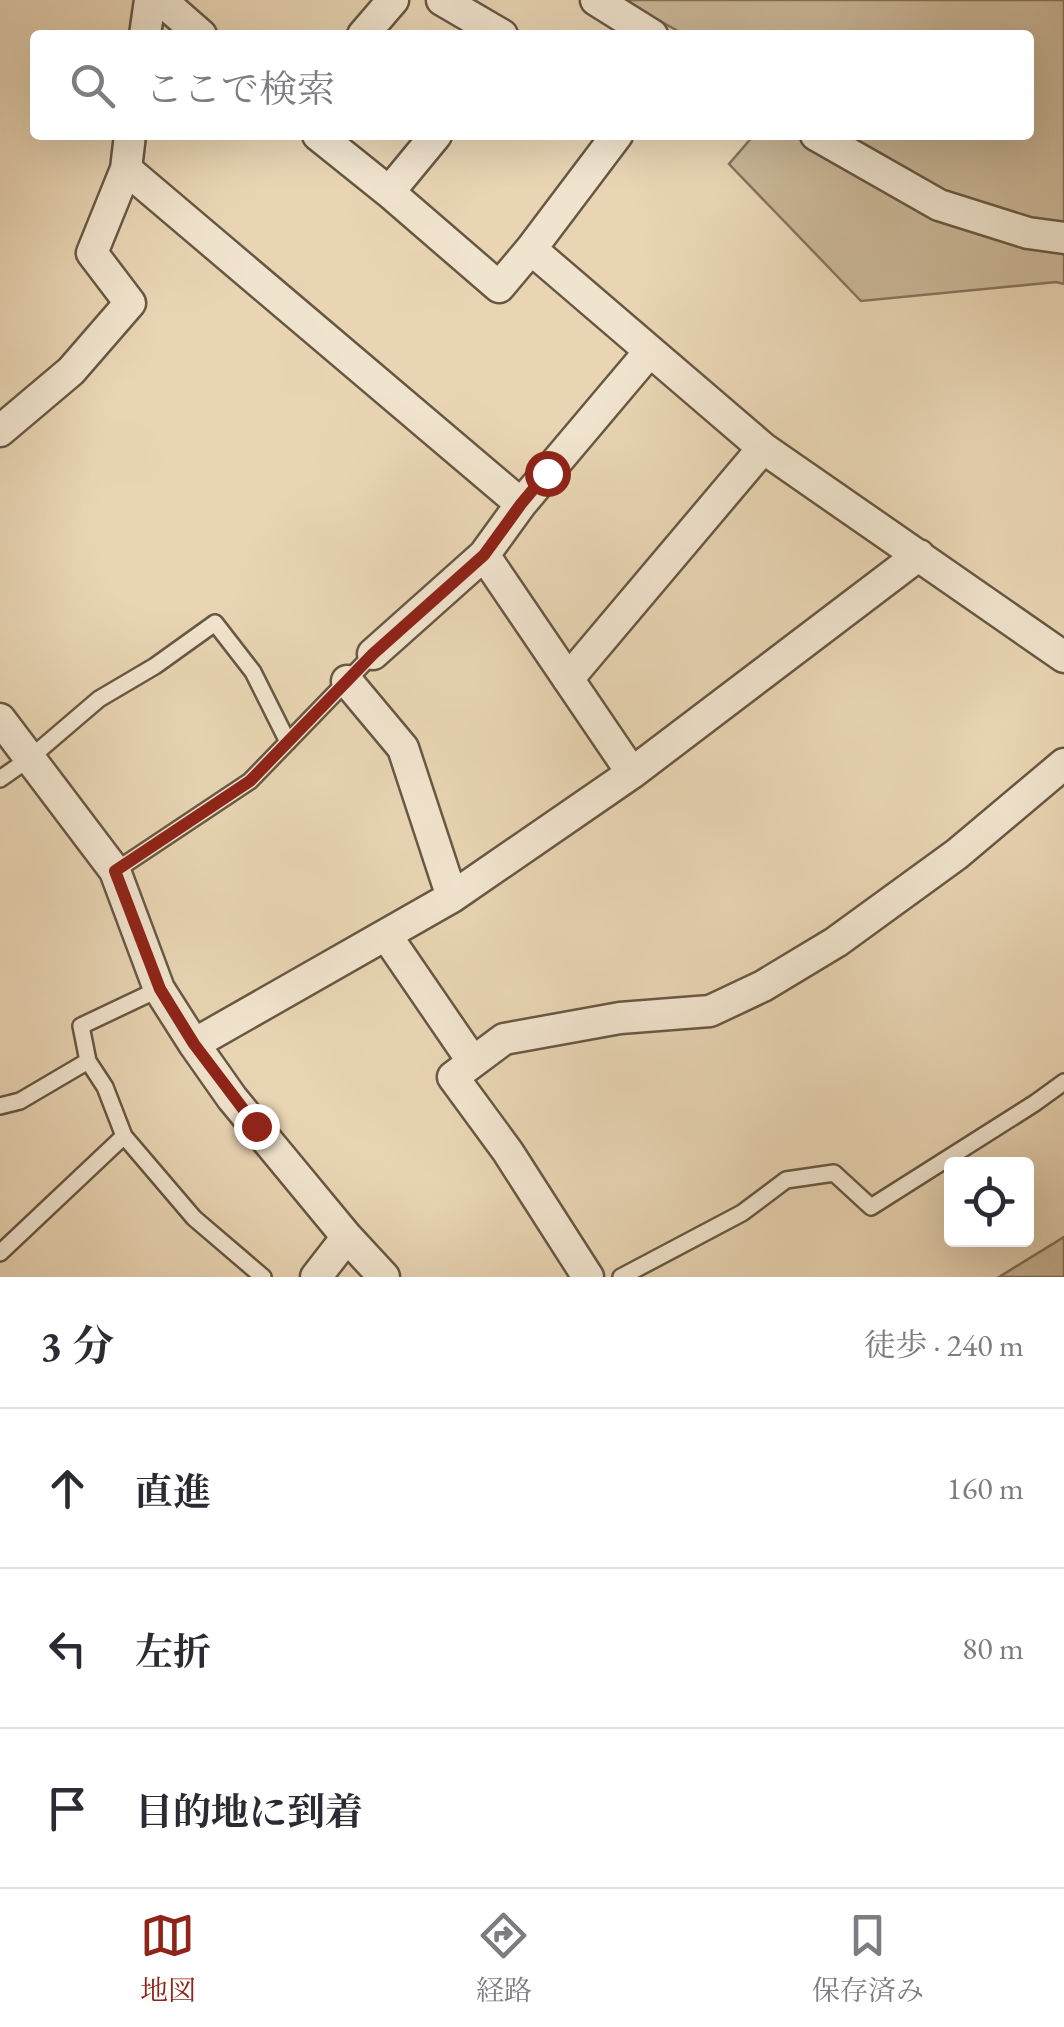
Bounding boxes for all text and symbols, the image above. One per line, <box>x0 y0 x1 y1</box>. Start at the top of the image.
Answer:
search box <box>30 30 1034 140</box>
icon: search <box>65 58 120 113</box>
text: ここで検索 <box>145 64 335 113</box>
route start <box>525 451 571 497</box>
route end <box>234 1104 280 1150</box>
map controls <box>944 1157 1034 1247</box>
button: locate <box>944 1157 1034 1247</box>
text: 3 分 <box>40 1318 114 1373</box>
text: 徒歩 · 240 m <box>863 1324 1024 1366</box>
icon: ahead <box>40 1461 95 1516</box>
text: 直進 <box>135 1467 211 1516</box>
text: 160 m <box>947 1467 1024 1509</box>
icon: left <box>40 1621 95 1676</box>
text: 左折 <box>135 1627 211 1676</box>
text: 80 m <box>962 1627 1024 1669</box>
icon: arrive <box>40 1781 95 1836</box>
text: 目的地に到着 <box>135 1787 363 1836</box>
tab: 地図 <box>140 1908 196 2008</box>
tab: 経路 <box>476 1908 532 2008</box>
tab: 保存済み <box>812 1908 924 2008</box>

